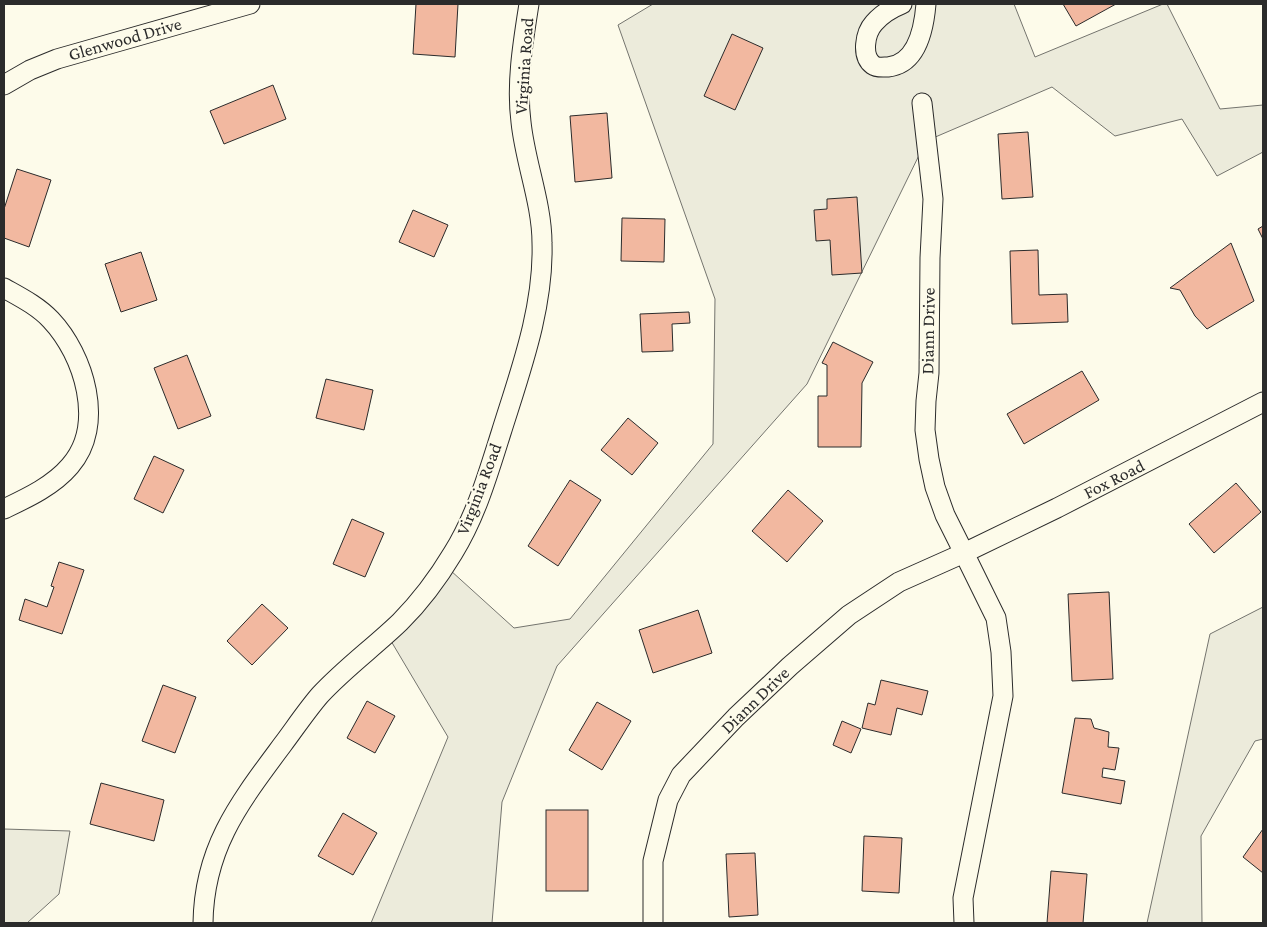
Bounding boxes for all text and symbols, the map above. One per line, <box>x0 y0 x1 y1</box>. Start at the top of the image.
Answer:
street label: Glenwood Drive <box>66 13 184 65</box>
street label: Virginia Road <box>511 17 537 115</box>
street label: Diann Drive <box>917 287 939 375</box>
street label: Virginia Road <box>452 440 506 538</box>
street label: Fox Road <box>1080 455 1148 503</box>
street label: Diann Drive <box>717 663 793 737</box>

